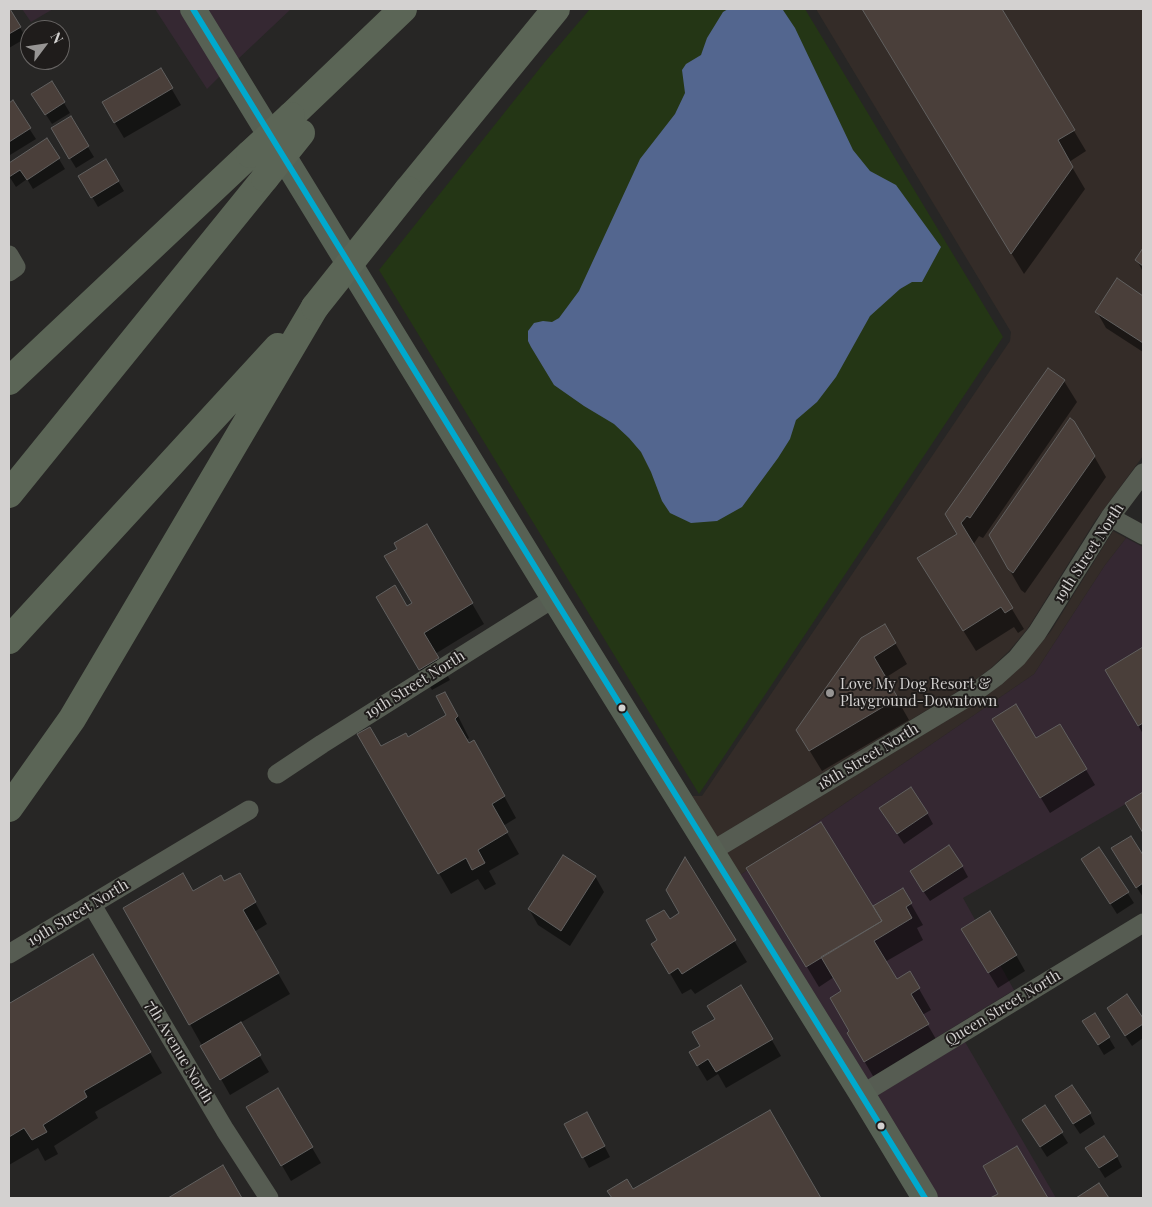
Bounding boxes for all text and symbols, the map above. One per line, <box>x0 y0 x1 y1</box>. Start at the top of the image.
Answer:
north arrow <box>20 20 70 70</box>
text: N <box>47 28 68 47</box>
street label: 19th Street North <box>1050 500 1128 606</box>
street label: 19th Street North <box>362 647 468 723</box>
place label: Love My Dog Resort & Playground-Downtown <box>840 675 997 710</box>
marker: Love My Dog Resort & Playground-Downtown <box>824 687 836 699</box>
unlabelled marker <box>617 703 627 713</box>
street label: 18th Street North <box>814 720 922 794</box>
street label: 19th Street North <box>24 876 132 950</box>
street label: Queen Street North <box>942 967 1064 1049</box>
street label: 7th Avenue North <box>141 997 217 1107</box>
unlabelled marker <box>876 1121 886 1131</box>

